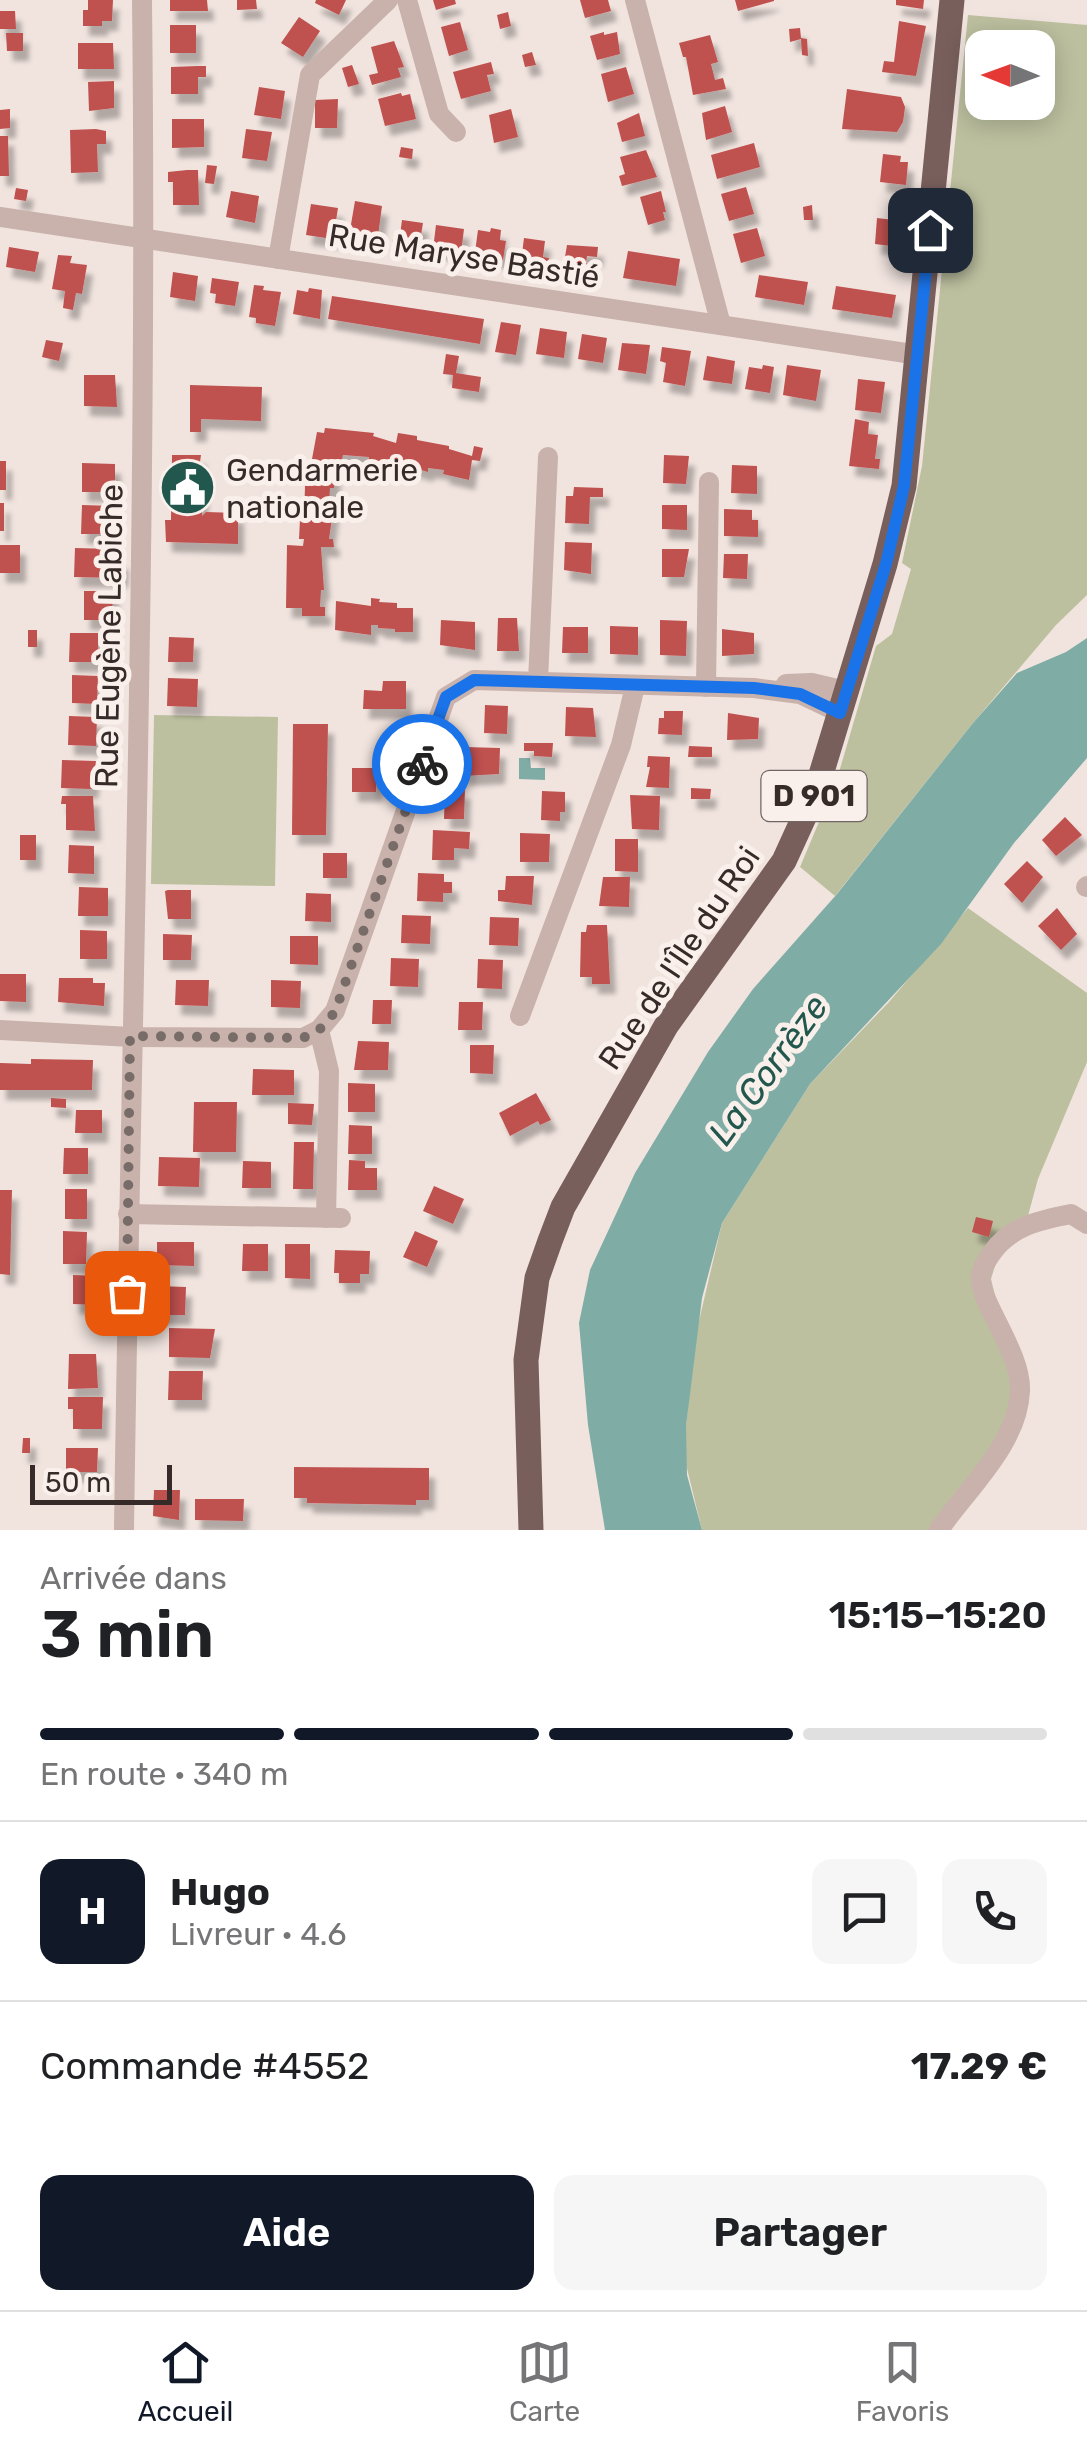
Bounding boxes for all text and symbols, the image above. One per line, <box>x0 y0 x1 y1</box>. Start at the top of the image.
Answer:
north arrow <box>965 30 1055 120</box>
map controls <box>965 30 1055 120</box>
pin <box>888 188 973 273</box>
icon: home <box>903 203 958 258</box>
street label: Rue Maryse Bastié <box>326 216 602 296</box>
place label: Gendarmerie nationale <box>226 451 418 526</box>
public building icon: Gendarmerie nationale <box>157 458 217 518</box>
street label: Rue Eugène Labiche <box>87 484 131 788</box>
courier <box>372 714 472 814</box>
icon: bike <box>395 737 450 792</box>
road number: D 901 <box>762 771 866 821</box>
street label: Rue de l'Île du Roi <box>590 839 768 1077</box>
water label: La Corrèze <box>700 987 836 1153</box>
pin <box>85 1251 170 1336</box>
icon: bag <box>100 1266 155 1321</box>
scale bar <box>30 1460 172 1504</box>
text: 50 m <box>45 1466 111 1499</box>
text: Arrivée dans <box>40 1559 227 1597</box>
text: 15:15–15:20 <box>829 1592 1047 1638</box>
text: 3 min <box>40 1596 214 1673</box>
text: En route · 340 m <box>40 1755 289 1793</box>
button: chat <box>812 1859 917 1964</box>
button: phone <box>942 1859 1047 1964</box>
text: Hugo <box>170 1869 270 1915</box>
text: H <box>78 1888 107 1934</box>
text: Livreur · 4.6 <box>170 1915 347 1953</box>
text: Commande #4552 <box>40 2043 369 2089</box>
text: 17.29 € <box>911 2043 1047 2089</box>
button: Aide <box>40 2175 534 2290</box>
button: Partager <box>554 2175 1047 2290</box>
tab: Accueil <box>138 2335 233 2428</box>
tab: Carte <box>509 2335 580 2428</box>
tab: Favoris <box>856 2335 949 2428</box>

